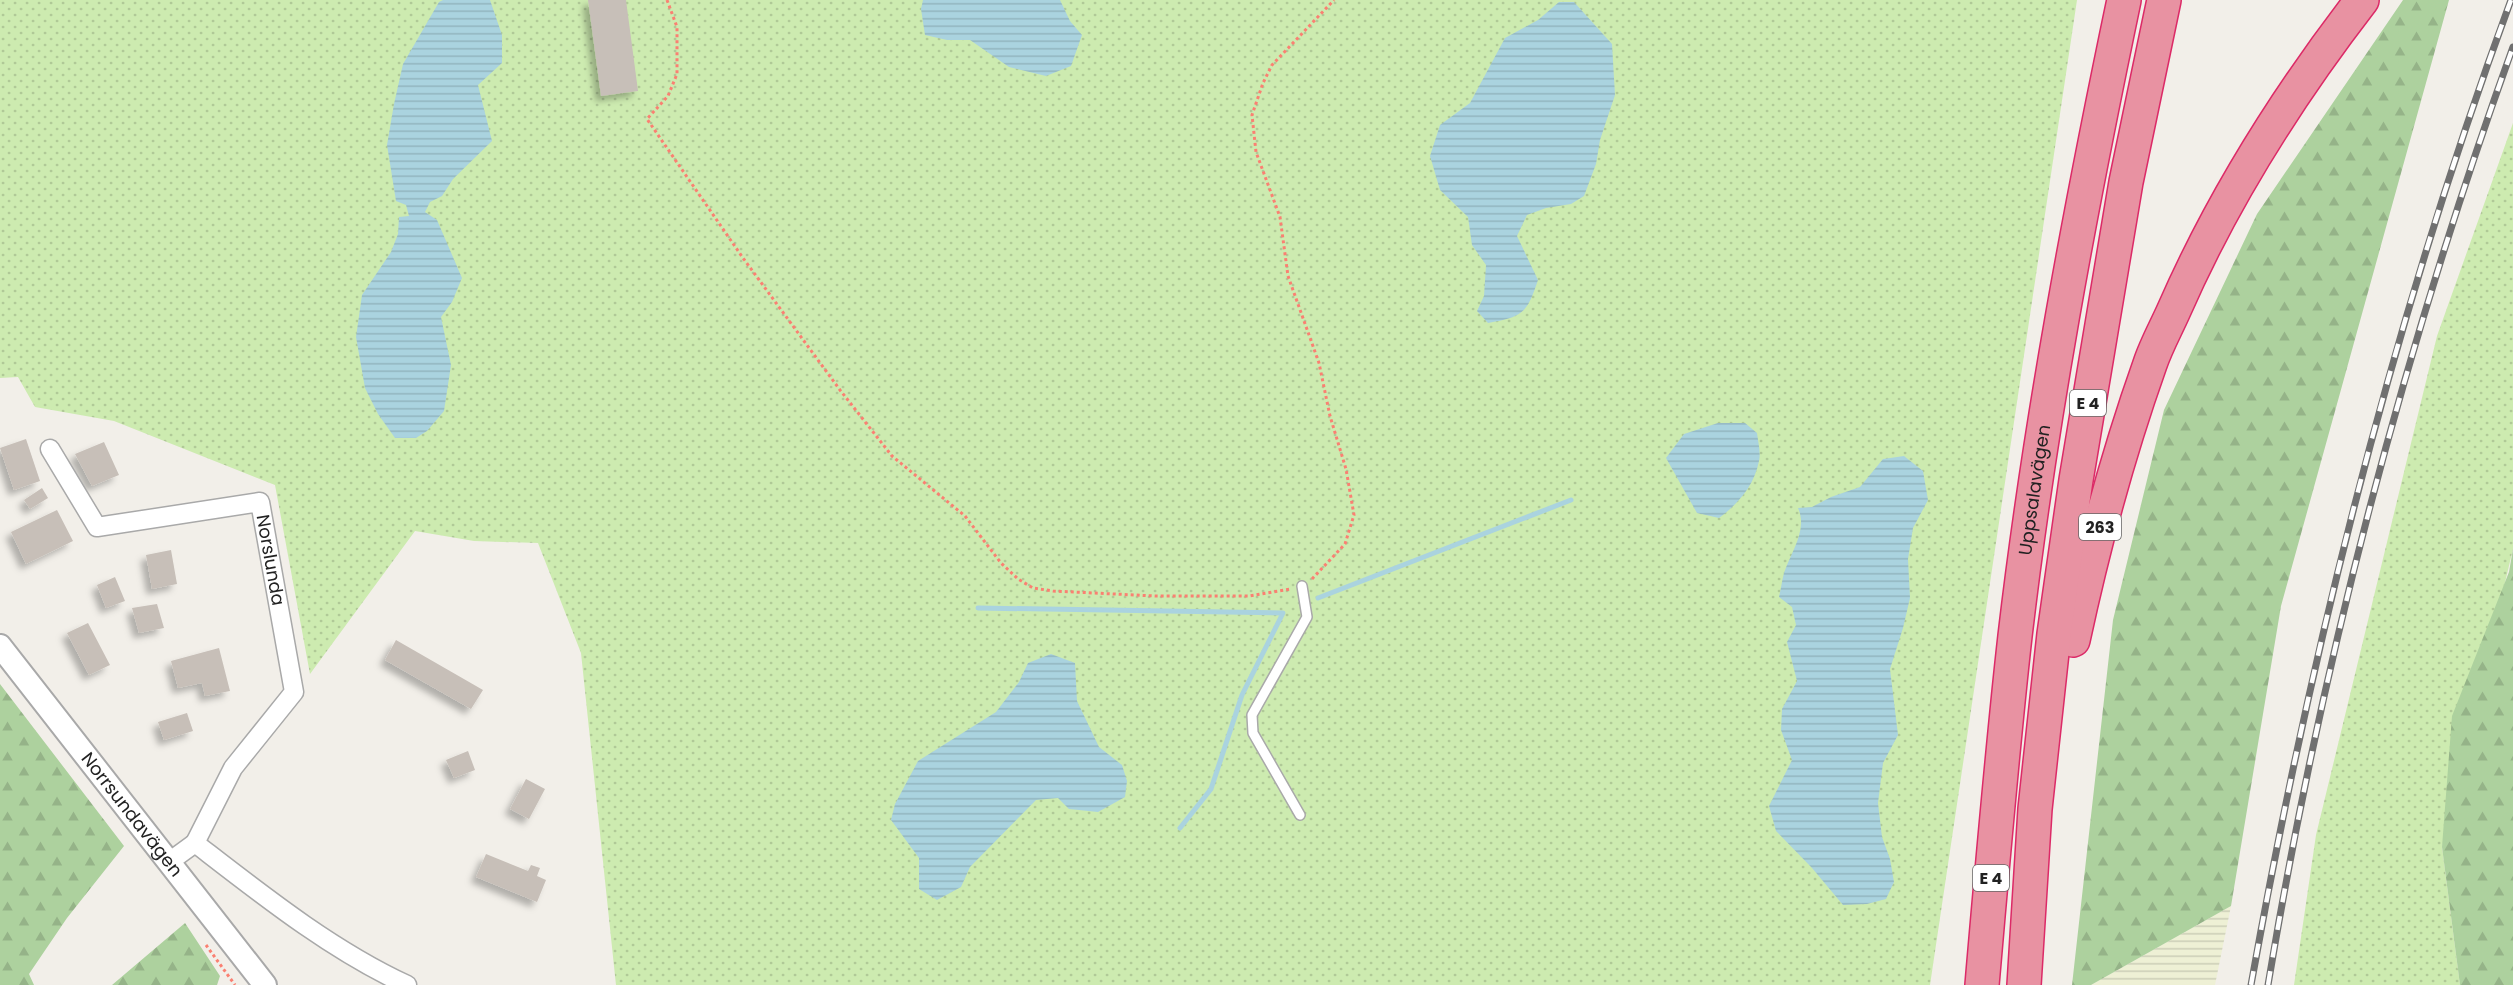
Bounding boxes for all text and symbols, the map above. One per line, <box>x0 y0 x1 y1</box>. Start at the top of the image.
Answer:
road number: E 4 <box>2070 390 2106 416</box>
street label: Uppsalavägen <box>2012 423 2056 557</box>
street label: Norslunda <box>250 512 291 608</box>
road number: 263 <box>2079 514 2121 540</box>
street label: Norrsundavägen <box>76 747 189 882</box>
road number: E 4 <box>1973 865 2009 891</box>

